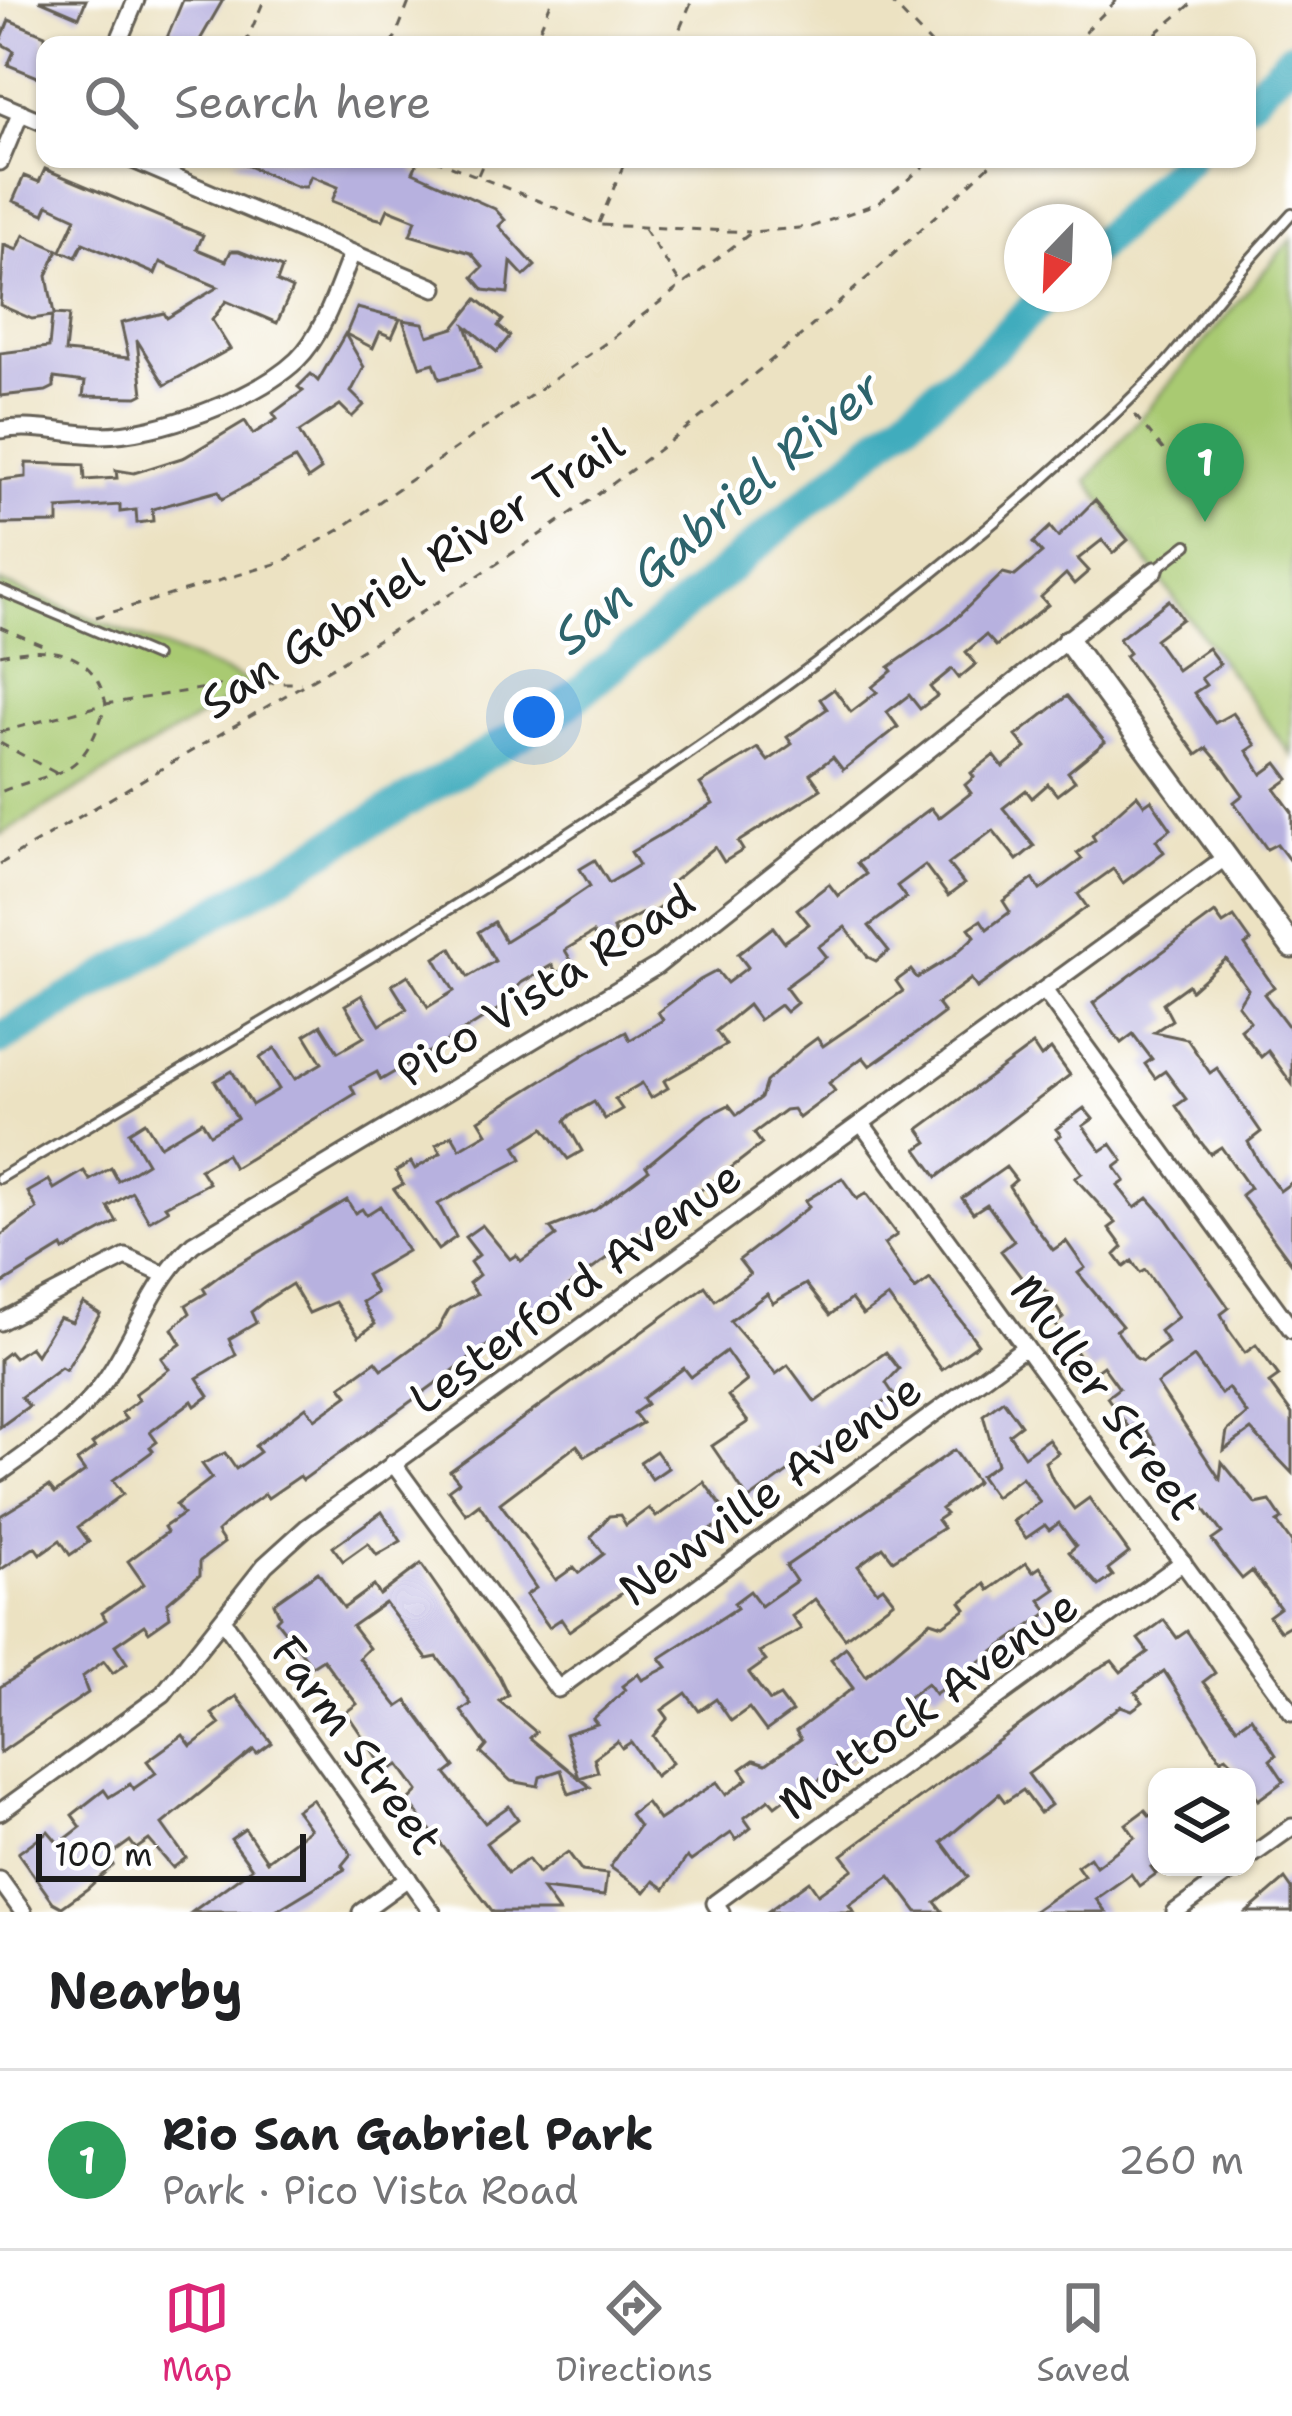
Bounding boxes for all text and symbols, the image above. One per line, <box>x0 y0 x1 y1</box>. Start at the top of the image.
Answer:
search box <box>36 36 1256 168</box>
icon: search <box>78 69 144 135</box>
text: Search here <box>174 72 431 132</box>
north arrow <box>1004 204 1112 312</box>
water label: San Gabriel River <box>539 355 896 668</box>
street label: San Gabriel River Trail <box>189 413 635 732</box>
pin: 1 <box>1166 423 1244 522</box>
your location <box>504 687 564 747</box>
street label: Pico Vista Road <box>385 869 705 1101</box>
street label: Lesterford Avenue <box>397 1146 753 1428</box>
street label: Muller Street <box>997 1262 1215 1532</box>
street label: Newville Avenue <box>607 1359 933 1619</box>
street label: Mattock Avenue <box>766 1575 1090 1833</box>
street label: Farm Street <box>257 1624 457 1866</box>
map controls <box>1148 1768 1256 1876</box>
button: layers <box>1148 1768 1256 1876</box>
scale bar <box>36 1828 306 1881</box>
text: 100 m <box>54 1832 153 1877</box>
text: Nearby <box>48 1956 243 2024</box>
text: Rio San Gabriel Park <box>162 2104 654 2164</box>
text: 1 <box>78 2134 96 2186</box>
text: 260 m <box>1118 2134 1244 2186</box>
text: Park · Pico Vista Road <box>162 2164 579 2216</box>
tab: Map <box>162 2275 232 2392</box>
tab: Directions <box>556 2275 713 2392</box>
tab: Saved <box>1037 2275 1130 2392</box>

